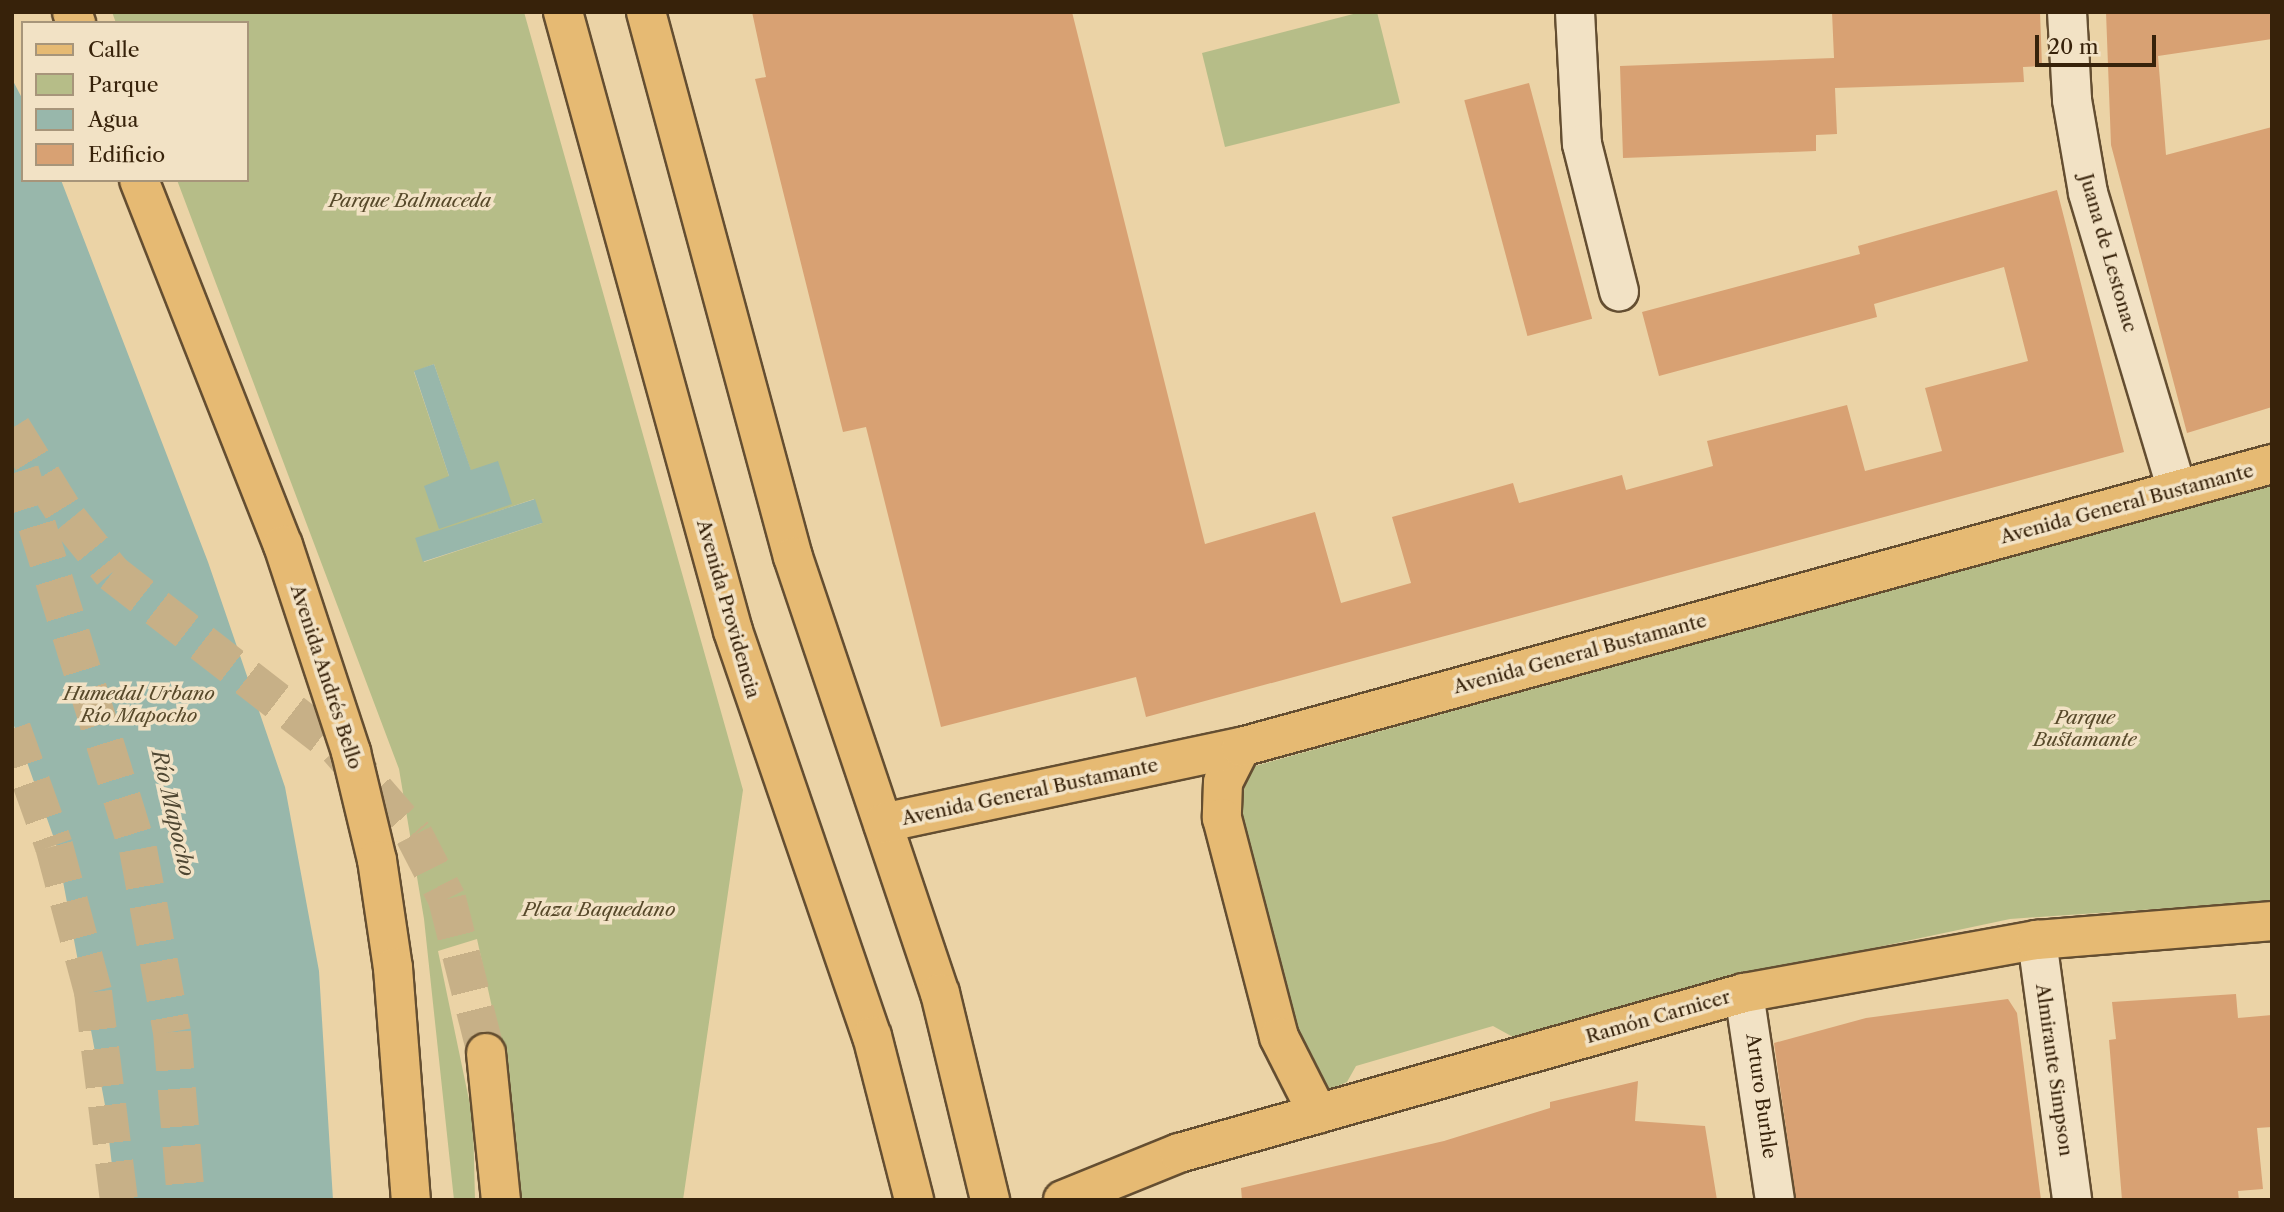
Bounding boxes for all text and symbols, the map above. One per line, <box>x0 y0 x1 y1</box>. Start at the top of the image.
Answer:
legend <box>21 21 248 182</box>
scale bar <box>2039 21 2160 65</box>
text: 20 m <box>2048 34 2099 59</box>
text: Calle <box>88 37 140 62</box>
text: Parque <box>88 72 159 97</box>
text: Agua <box>88 107 139 132</box>
text: Edificio <box>88 142 165 167</box>
street label: Juana de Lestonac <box>2074 171 2142 335</box>
park label: Parque Balmaceda <box>329 190 491 212</box>
street label: Avenida General Bustamante <box>1998 459 2256 549</box>
street label: Avenida Providencia <box>692 517 764 701</box>
street label: Avenida Andrés Bello <box>285 581 367 773</box>
street label: Avenida General Bustamante <box>1451 609 1709 699</box>
park label: Humedal Urbano Río Mapocho <box>63 683 215 727</box>
park label: Parque Bustamante <box>2033 707 2137 751</box>
water label: Río Mapocho <box>146 748 200 878</box>
street label: Avenida General Bustamante <box>900 754 1160 830</box>
park label: Plaza Baquedano <box>523 899 675 921</box>
street label: Almirante Simpson <box>2031 982 2077 1158</box>
street label: Ramón Carnicer <box>1583 985 1733 1049</box>
street label: Arturo Burhle <box>1741 1032 1781 1160</box>

